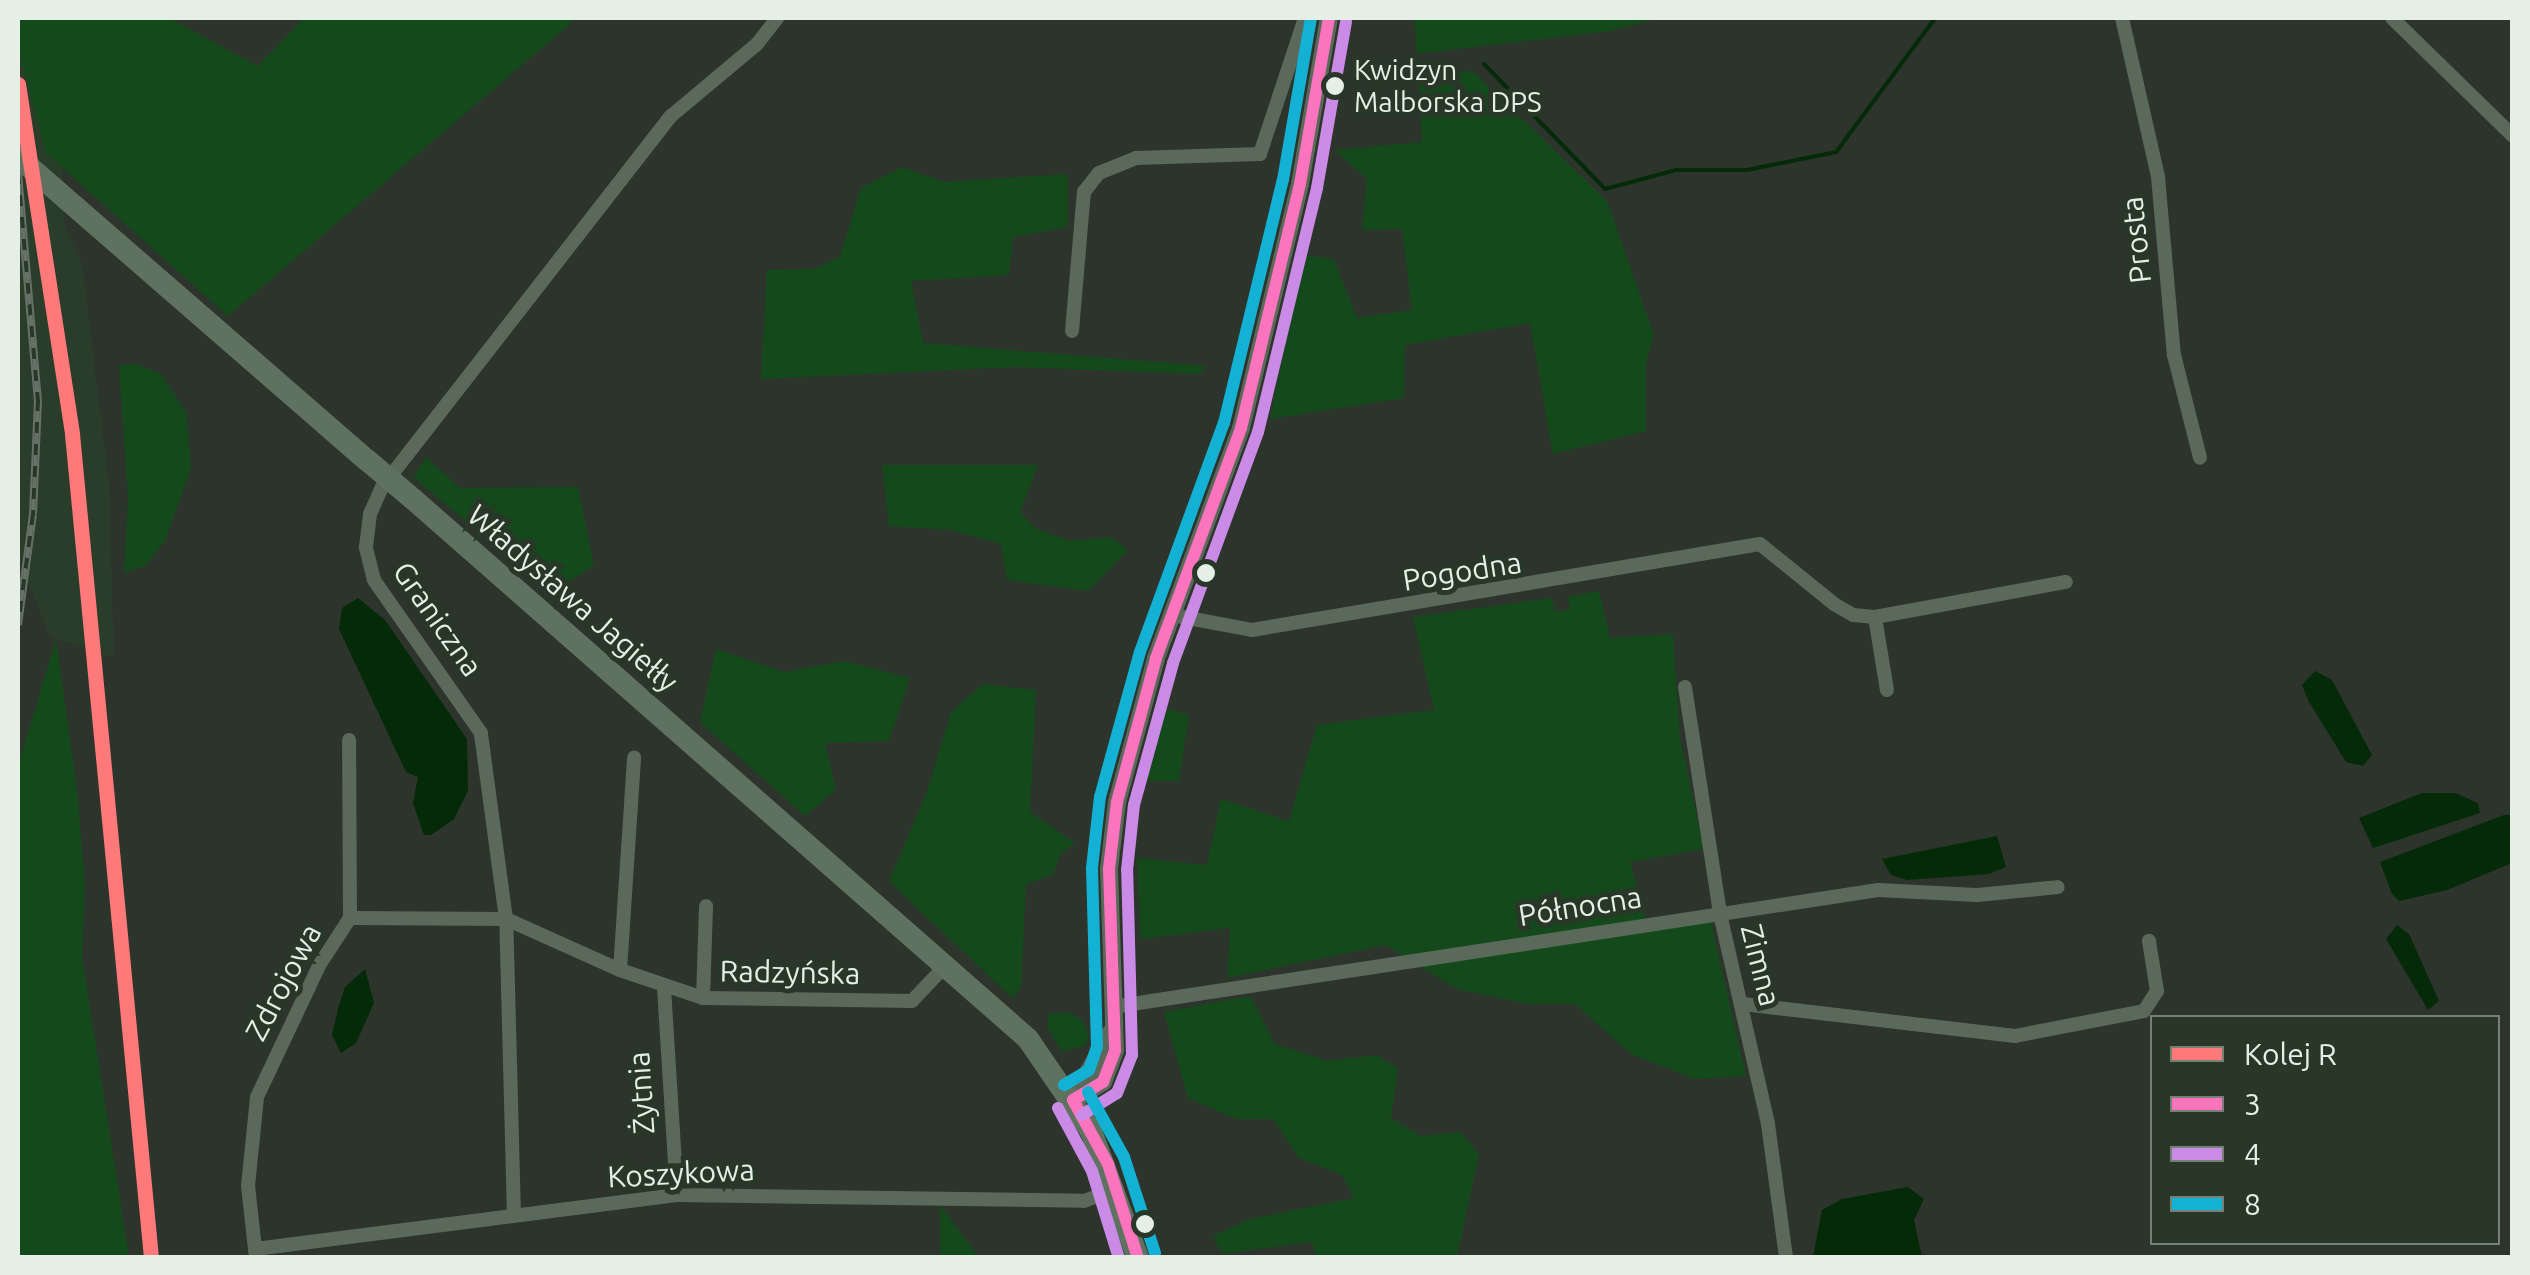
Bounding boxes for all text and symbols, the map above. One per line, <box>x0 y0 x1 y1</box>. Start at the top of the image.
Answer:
place label: Kwidzyn Malborska DPS <box>1354 53 1542 119</box>
marker: Kwidzyn Malborska DPS <box>1325 76 1345 96</box>
street label: Prosta <box>2114 195 2158 285</box>
street label: Władysława Jagiełły <box>460 497 686 699</box>
street label: Pogodna <box>1400 544 1524 598</box>
street label: Graniczna <box>386 555 490 683</box>
unlabelled marker <box>1196 563 1216 583</box>
street label: Północna <box>1516 878 1644 934</box>
street label: Zdrojowa <box>237 918 329 1046</box>
street label: Zimna <box>1733 920 1789 1010</box>
street label: Radzyńska <box>719 953 861 991</box>
legend <box>2150 1015 2500 1245</box>
text: Kolej R <box>2244 1037 2337 1071</box>
street label: Żytnia <box>620 1050 662 1136</box>
text: 3 <box>2244 1087 2261 1121</box>
text: 4 <box>2244 1137 2261 1171</box>
street label: Koszykowa <box>606 1151 756 1195</box>
text: 8 <box>2244 1187 2261 1221</box>
unlabelled marker <box>1135 1214 1155 1234</box>

